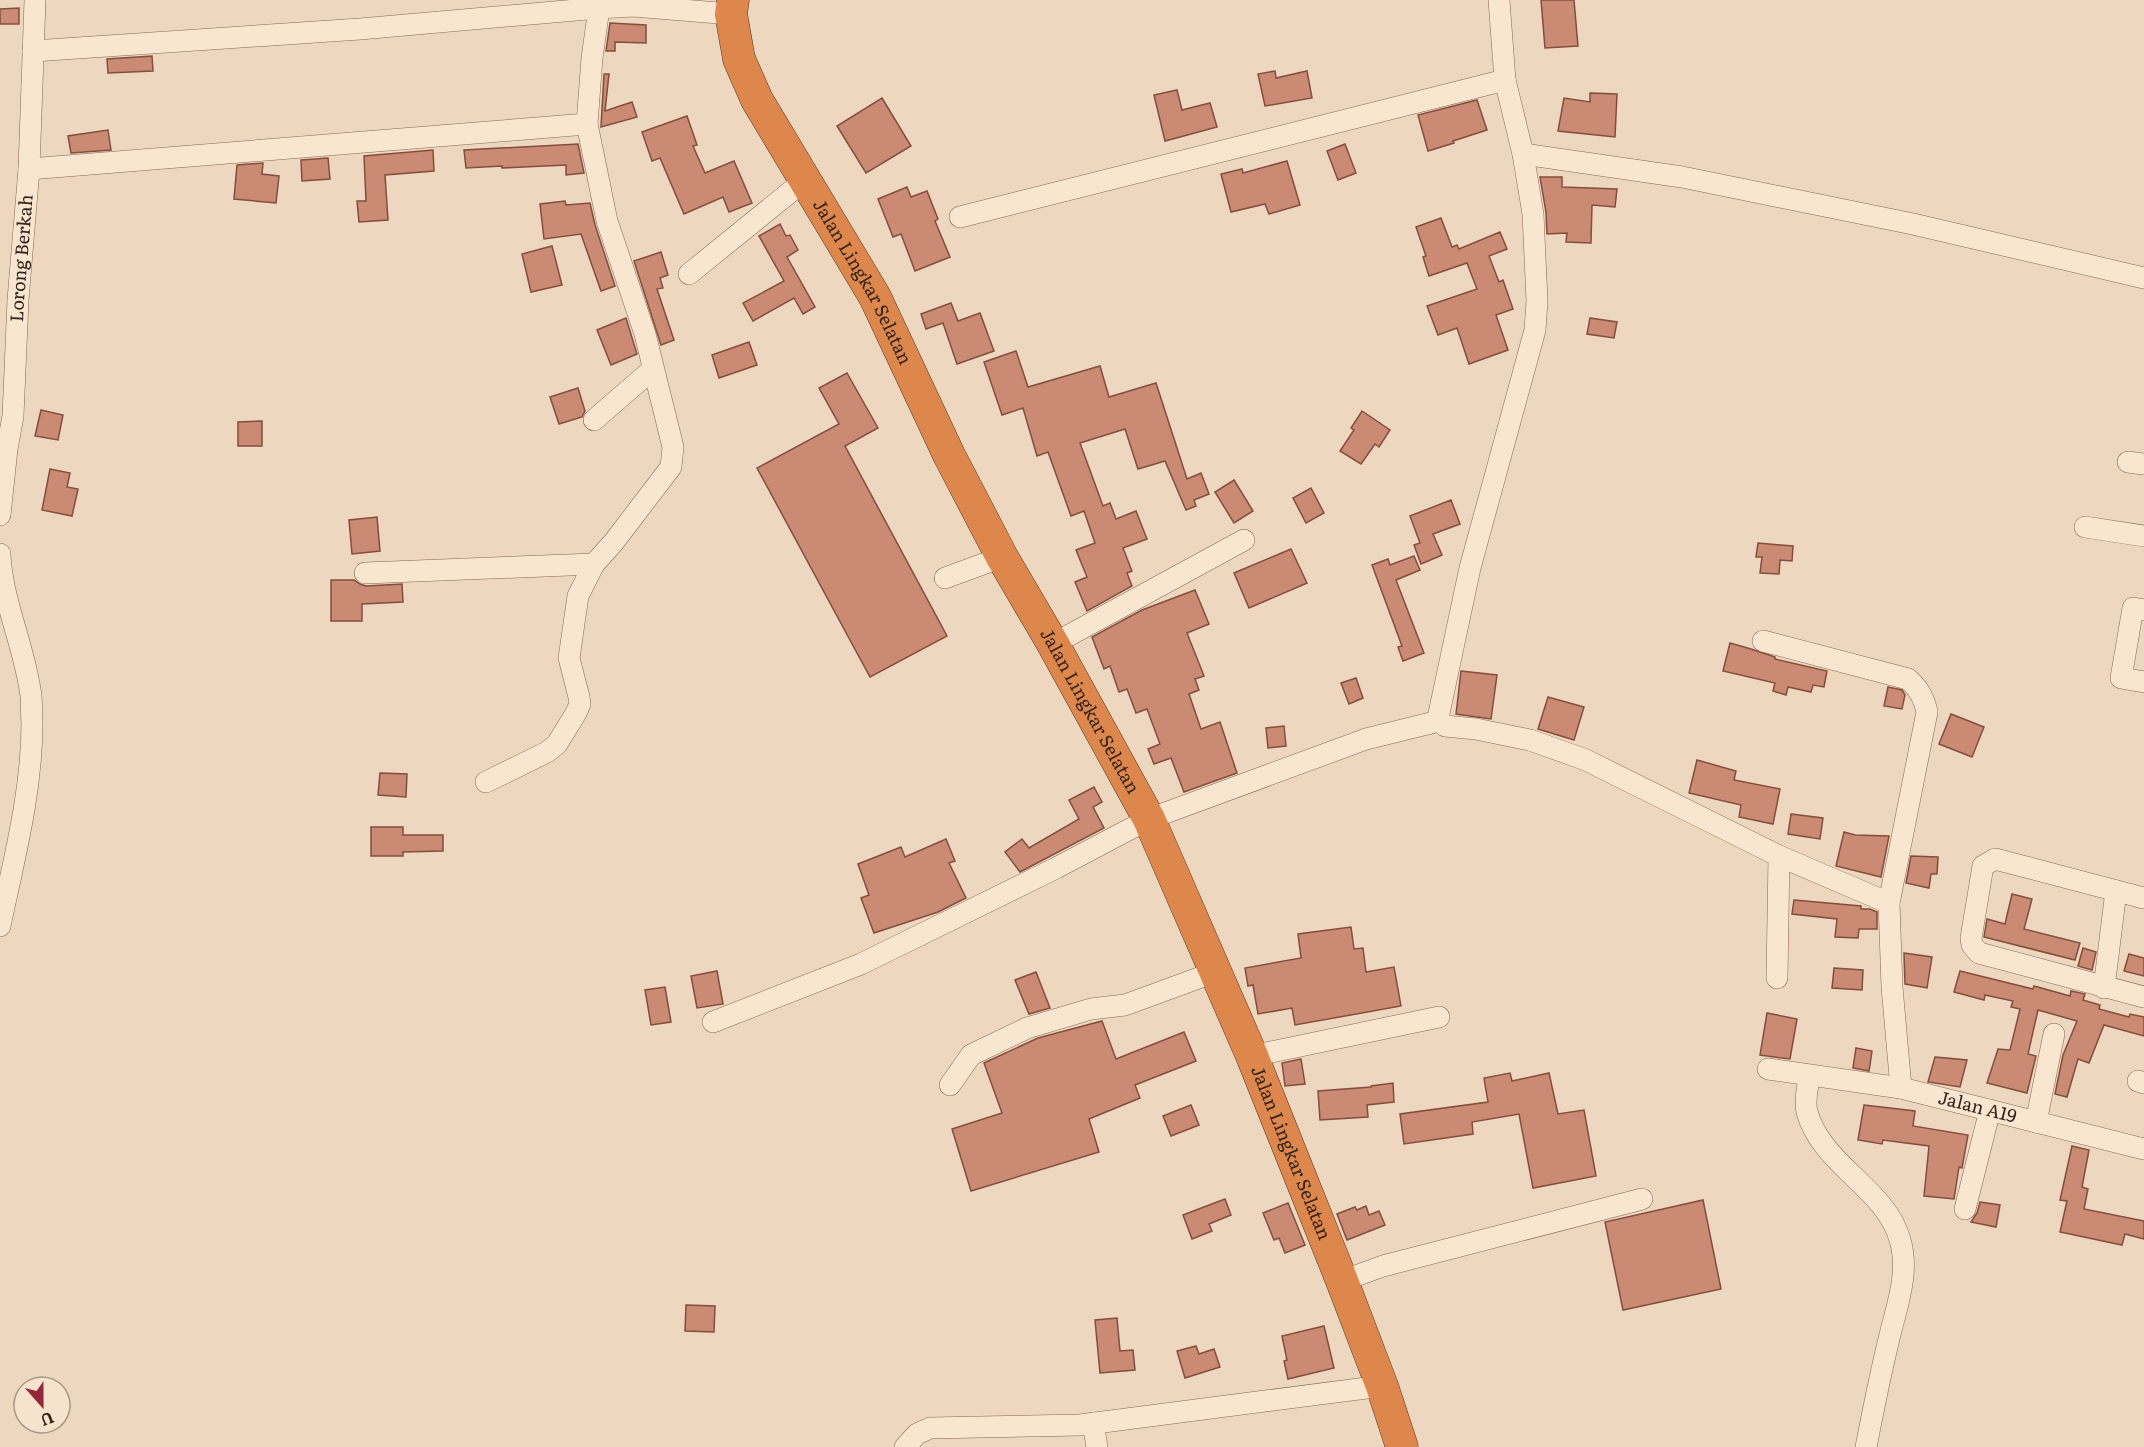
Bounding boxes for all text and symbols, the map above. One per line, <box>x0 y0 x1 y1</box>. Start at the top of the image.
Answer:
street label: Lorong Berkah <box>2 193 39 322</box>
street label: Jalan Lingkar Selatan <box>807 193 920 369</box>
street label: Jalan Lingkar Selatan <box>1034 622 1148 798</box>
street label: Jalan Lingkar Selatan <box>1245 1061 1339 1244</box>
street label: Jalan A19 <box>1936 1083 2020 1129</box>
north arrow <box>12 1375 72 1435</box>
text: U <box>37 1406 58 1434</box>

